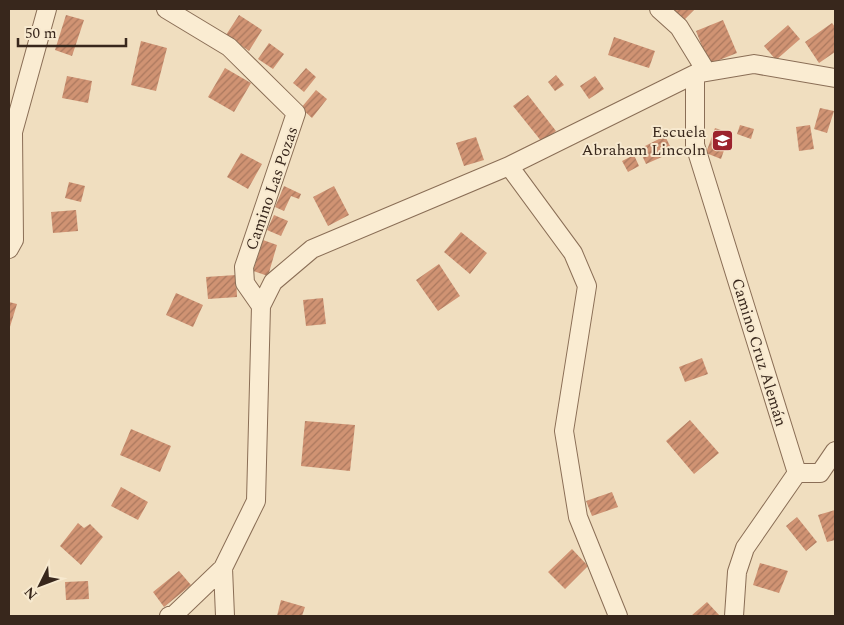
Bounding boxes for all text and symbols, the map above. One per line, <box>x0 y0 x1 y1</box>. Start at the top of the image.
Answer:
scale bar <box>18 15 125 47</box>
text: 50 m <box>25 22 57 45</box>
place label: Escuela Abraham Lincoln <box>582 120 706 162</box>
street label: Camino Las Pozas <box>239 123 304 254</box>
school or university icon: Escuela Abraham Lincoln <box>710 128 734 152</box>
street label: Camino Cruz Alemán <box>725 275 793 429</box>
north arrow <box>15 560 65 610</box>
text: N <box>19 582 42 605</box>

